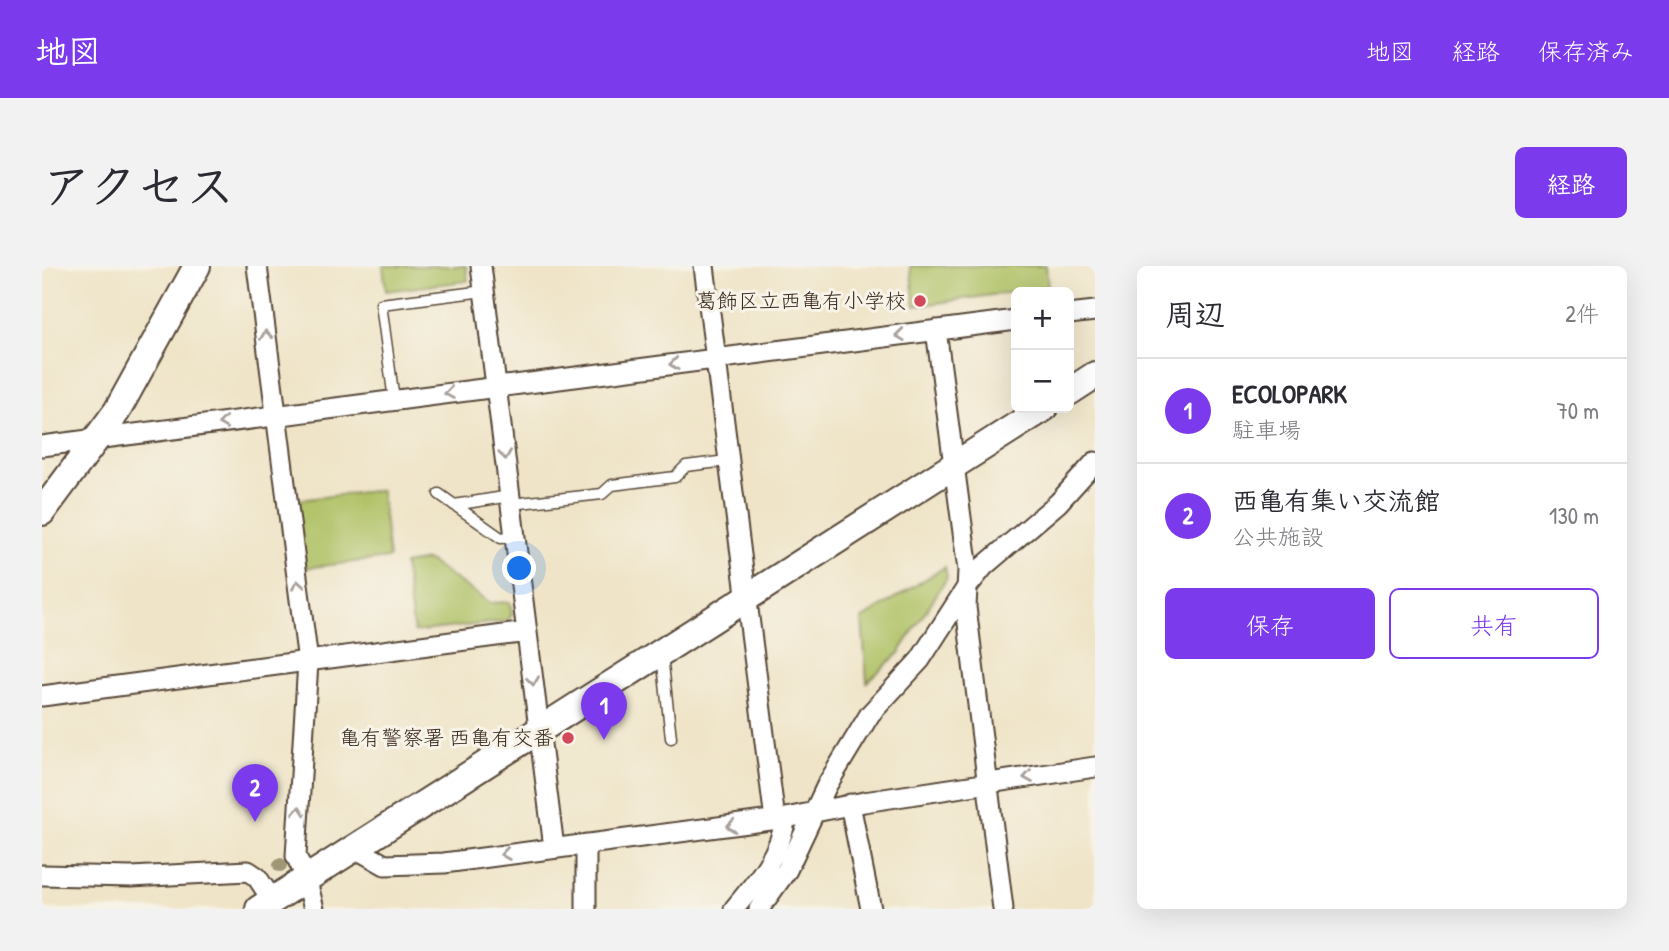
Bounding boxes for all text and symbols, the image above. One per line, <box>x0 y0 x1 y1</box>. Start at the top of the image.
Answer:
text: 地図 <box>35 29 101 73</box>
text: 地図 <box>1366 35 1414 67</box>
text: 経路 <box>1452 35 1500 67</box>
text: 保存済み <box>1538 35 1634 67</box>
button: 経路 <box>1515 147 1627 218</box>
text: アクセス <box>42 152 235 218</box>
place label: 葛飾区立西亀有小学校 <box>696 286 906 315</box>
map controls <box>1011 287 1074 413</box>
button: + <box>1011 287 1074 350</box>
marker: 葛飾区立西亀有小学校 <box>912 293 928 309</box>
text: 周辺 <box>1165 294 1225 334</box>
text: 2件 <box>1565 298 1599 329</box>
one-way arrow <box>894 328 906 343</box>
one-way arrow <box>258 329 273 341</box>
button: − <box>1011 350 1074 413</box>
one-way arrow <box>668 356 680 371</box>
text: ECOLOPARK <box>1232 376 1347 411</box>
one-way arrow <box>443 385 454 400</box>
text: 1 <box>1184 395 1192 426</box>
text: 70 m <box>1556 395 1599 426</box>
text: 駐車場 <box>1232 414 1301 445</box>
one-way arrow <box>217 416 229 431</box>
one-way arrow <box>497 449 512 461</box>
text: 西亀有集い交流館 <box>1232 483 1440 518</box>
text: 2 <box>1183 500 1193 531</box>
text: 130 m <box>1549 500 1599 531</box>
text: 公共施設 <box>1232 521 1324 552</box>
your location <box>502 551 536 585</box>
one-way arrow <box>291 579 306 591</box>
button: 保存 <box>1165 588 1375 659</box>
button: 共有 <box>1389 588 1599 659</box>
one-way arrow <box>526 675 541 687</box>
pin: 1 <box>581 682 627 740</box>
place label: 亀有警察署 西亀有交番 <box>339 723 554 752</box>
marker: 亀有警察署 西亀有交番 <box>560 730 576 746</box>
pin: 2 <box>232 764 278 822</box>
one-way arrow <box>1022 770 1033 785</box>
one-way arrow <box>291 806 306 817</box>
one-way arrow <box>725 818 736 833</box>
one-way arrow <box>499 847 511 862</box>

